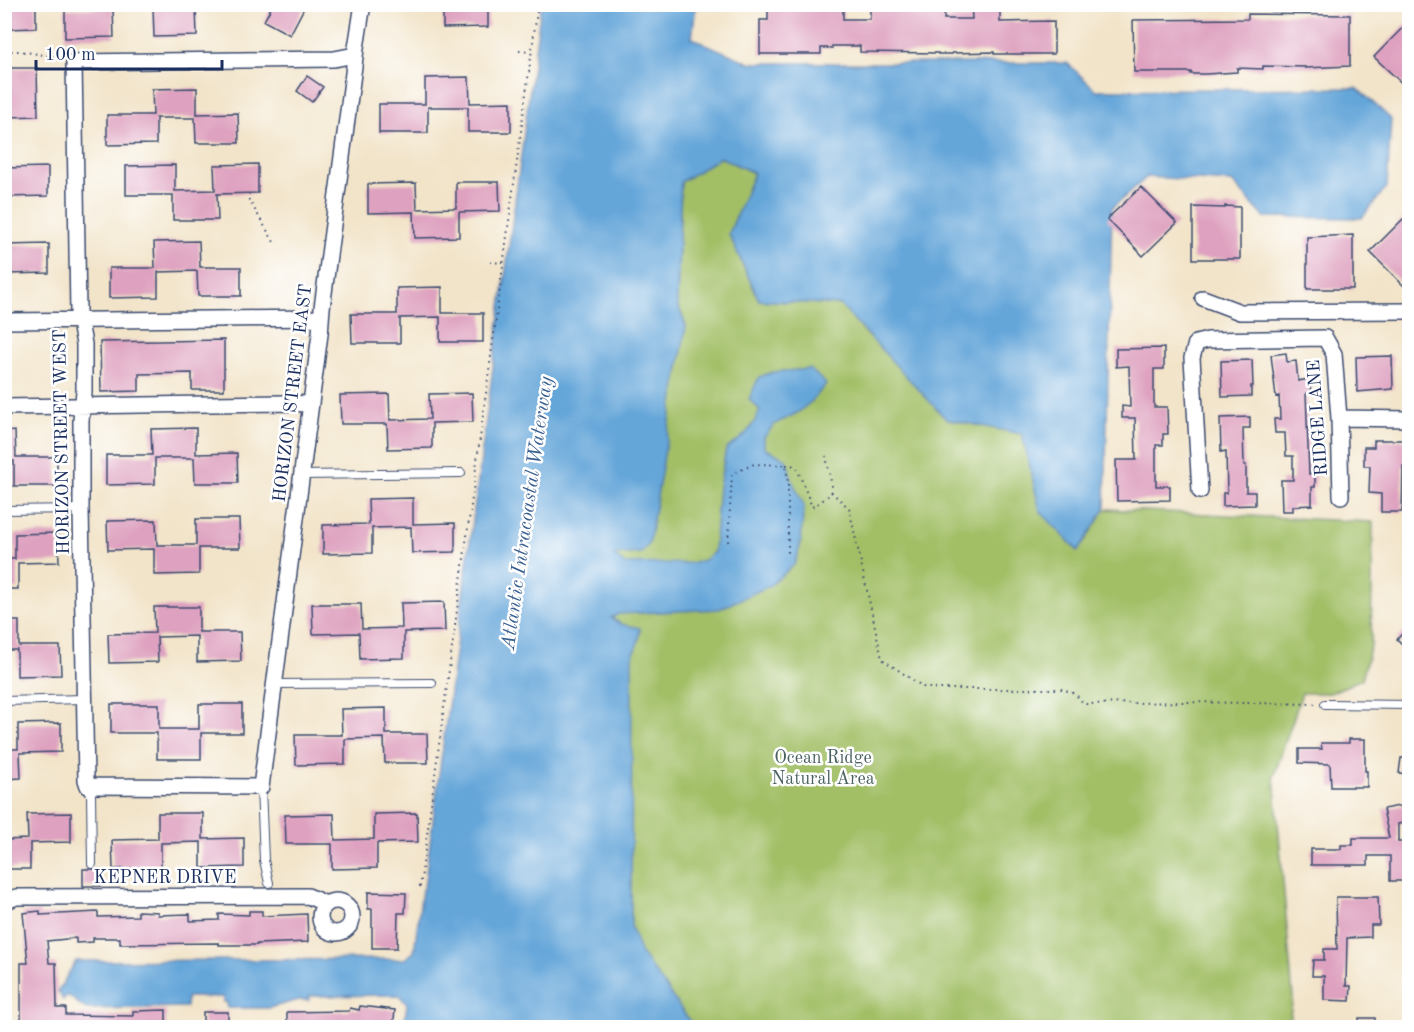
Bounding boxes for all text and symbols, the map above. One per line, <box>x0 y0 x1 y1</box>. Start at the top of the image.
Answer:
scale bar <box>36 33 222 71</box>
text: 100 m <box>45 46 96 64</box>
street label: HORIZON STREET EAST <box>271 283 315 503</box>
street label: HORIZON STREET WEST <box>51 329 73 555</box>
street label: RIDGE LANE <box>1305 359 1331 477</box>
water label: Atlantic Intracoastal Waterway <box>499 375 557 652</box>
park label: Ocean Ridge Natural Area <box>771 749 875 788</box>
street label: KEPNER DRIVE <box>94 869 236 887</box>

